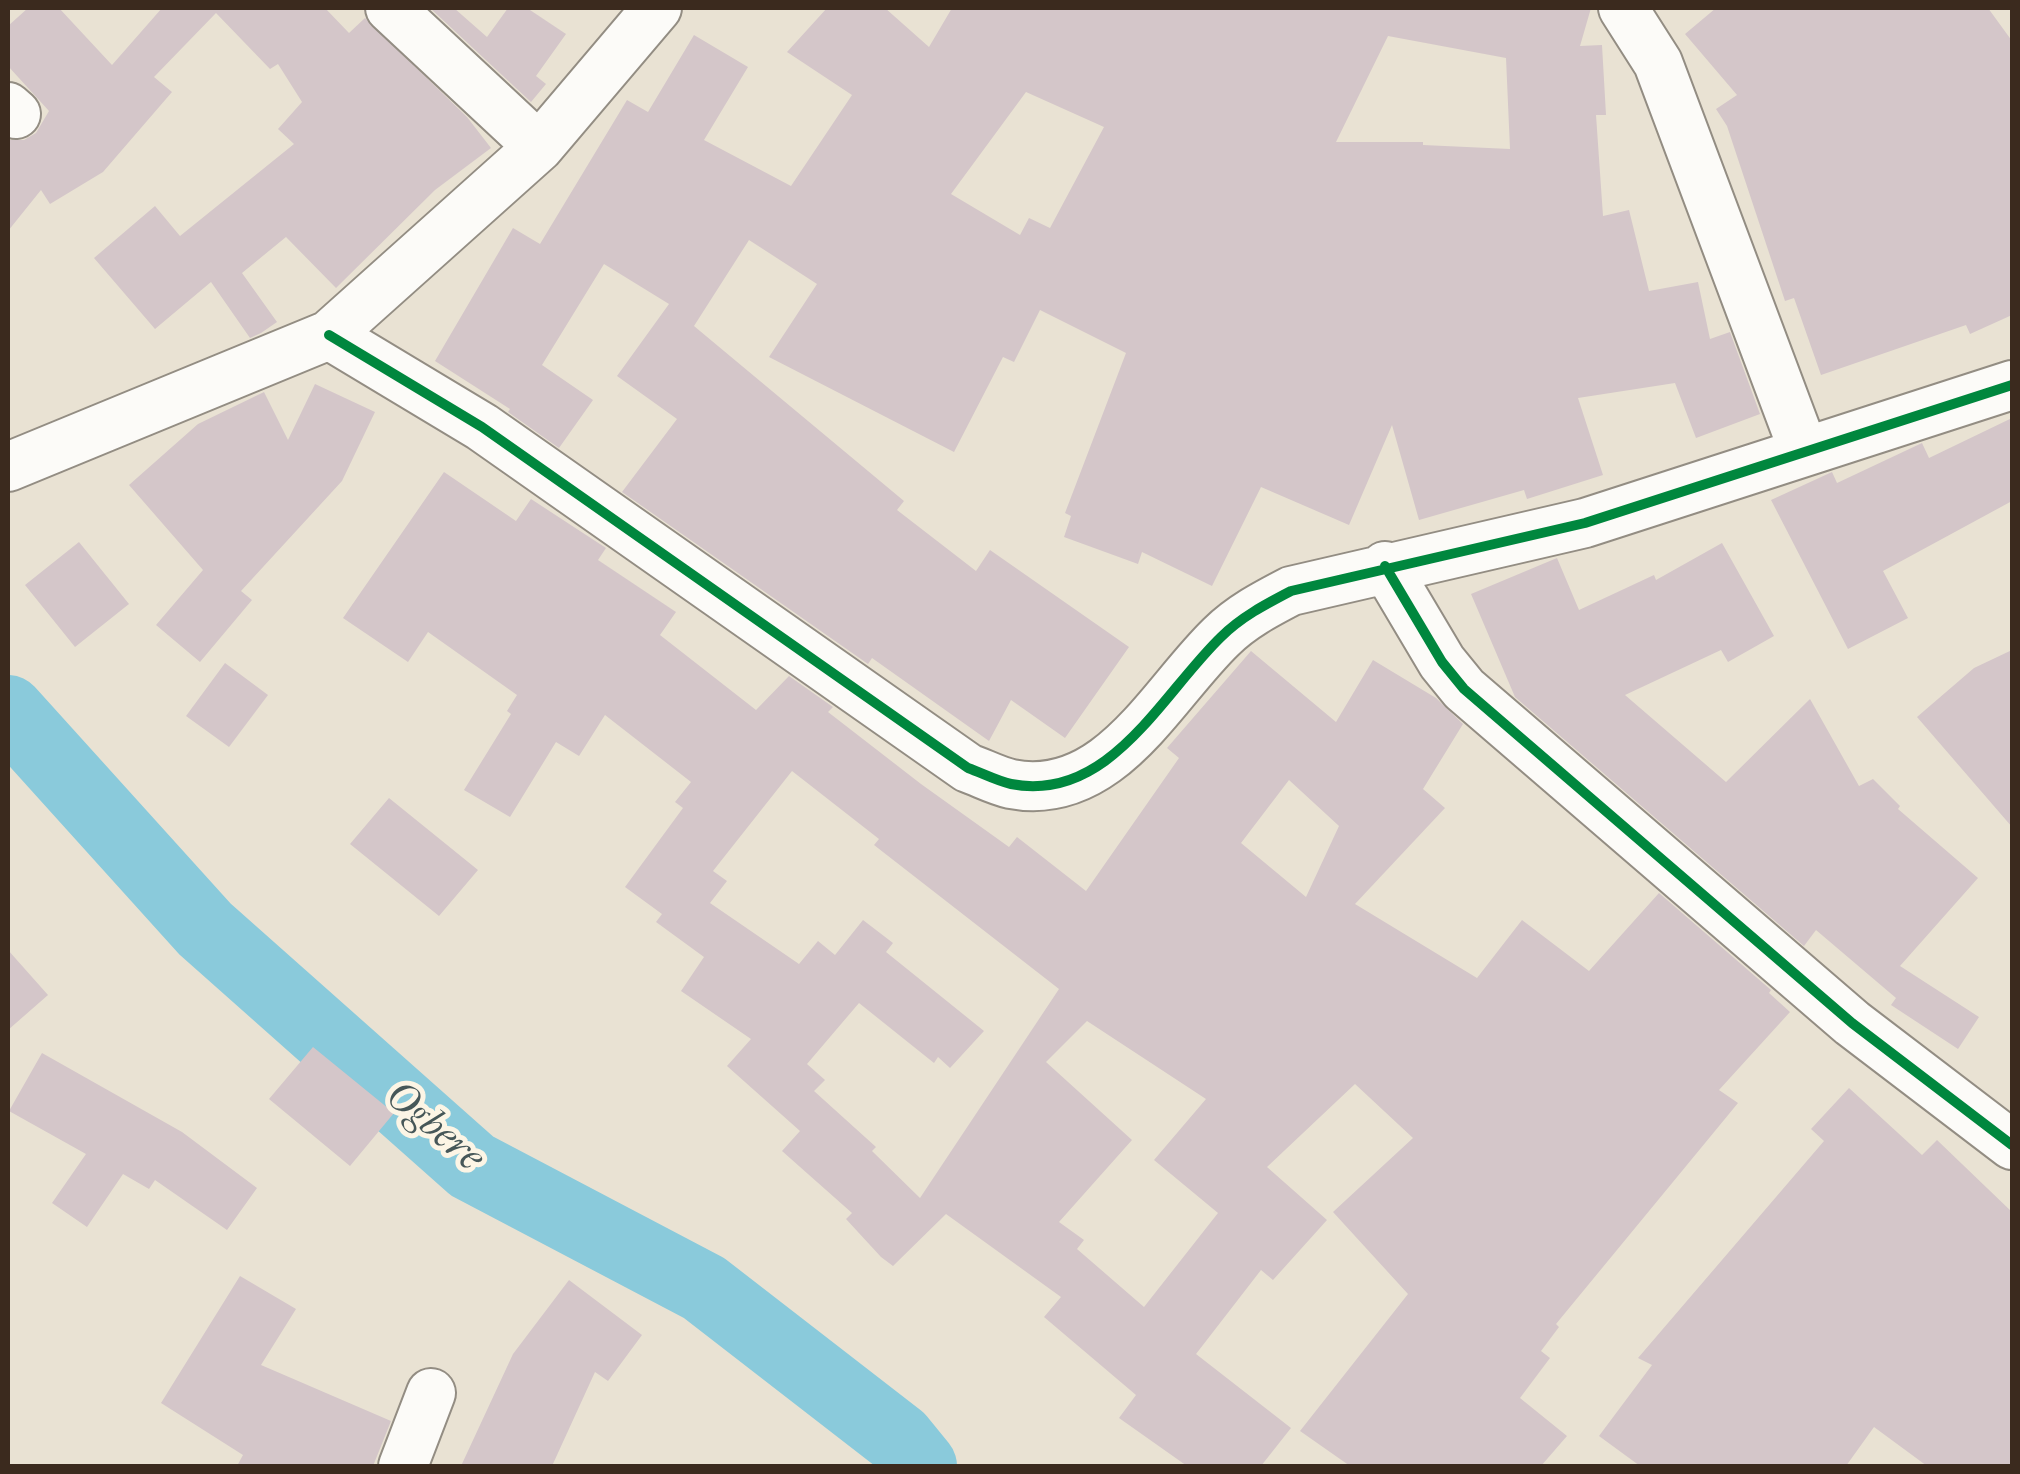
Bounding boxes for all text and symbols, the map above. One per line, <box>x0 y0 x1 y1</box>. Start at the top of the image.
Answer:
water label: Ogbere <box>374 1073 492 1183</box>

